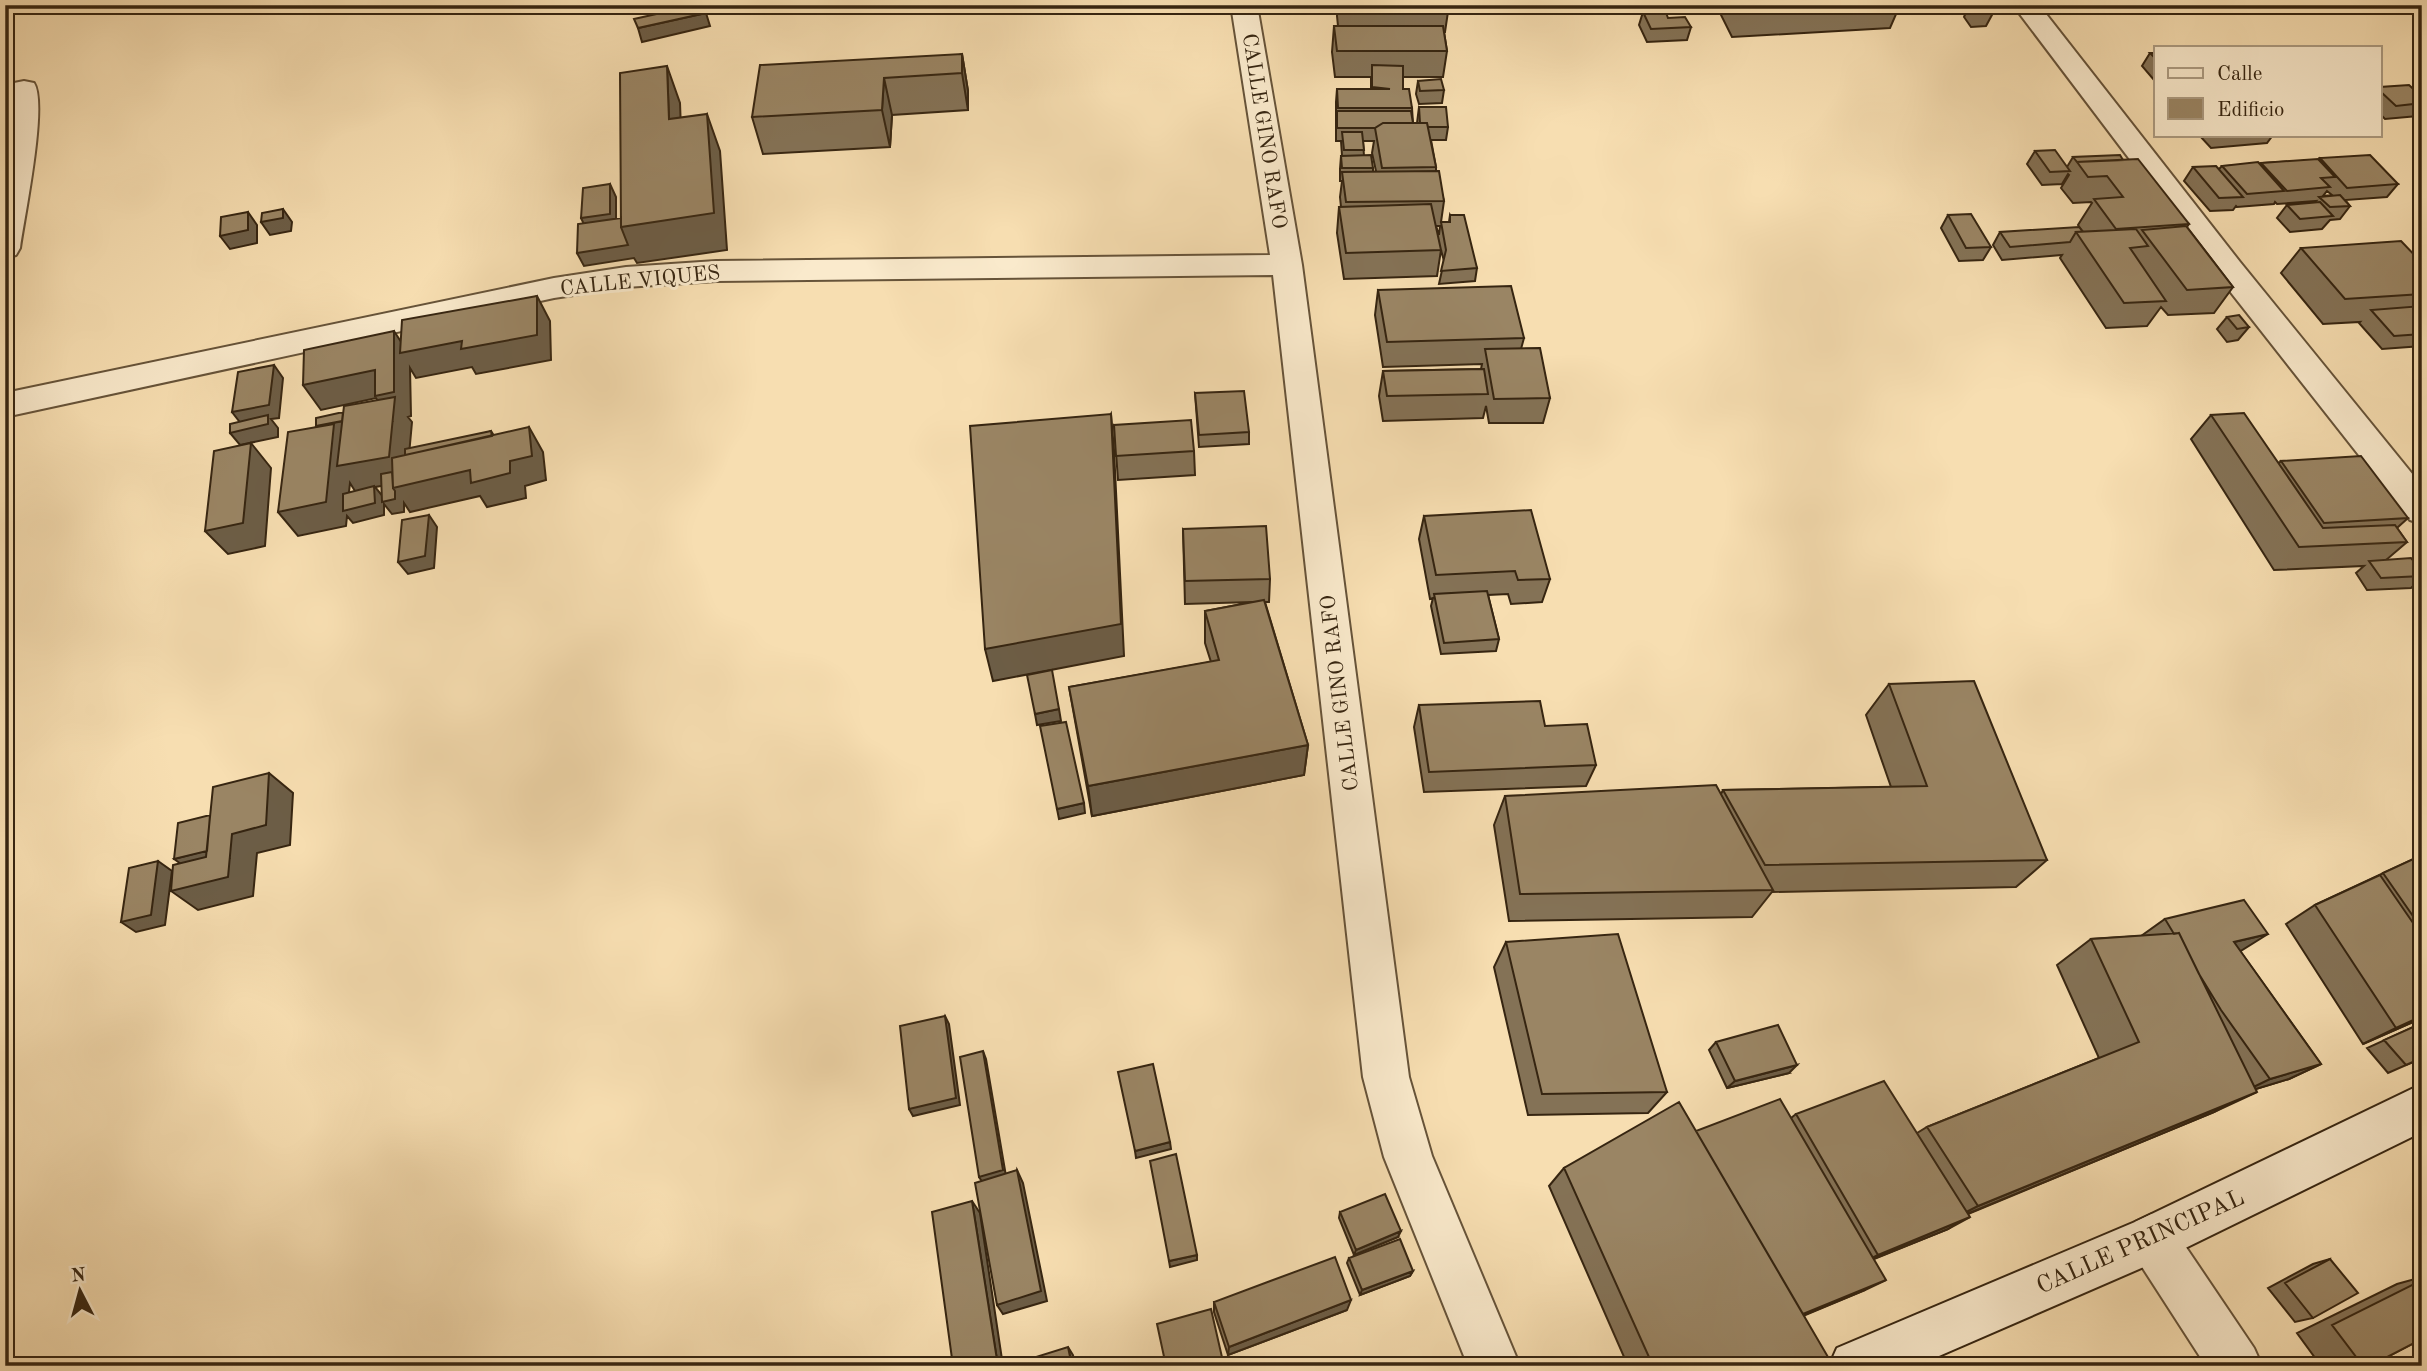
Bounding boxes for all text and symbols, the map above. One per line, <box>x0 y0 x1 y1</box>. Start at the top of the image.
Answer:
street label: CALLE GINO RAFO <box>1238 32 1289 230</box>
legend <box>2154 46 2382 136</box>
text: Calle <box>2217 64 2262 85</box>
text: Edificio <box>2217 100 2285 121</box>
street label: CALLE VIQUES <box>559 263 721 300</box>
street label: CALLE GINO RAFO <box>1318 593 1363 792</box>
street label: CALLE PRINCIPAL <box>2033 1186 2248 1299</box>
north arrow <box>46 1256 116 1326</box>
text: N <box>70 1266 87 1287</box>

